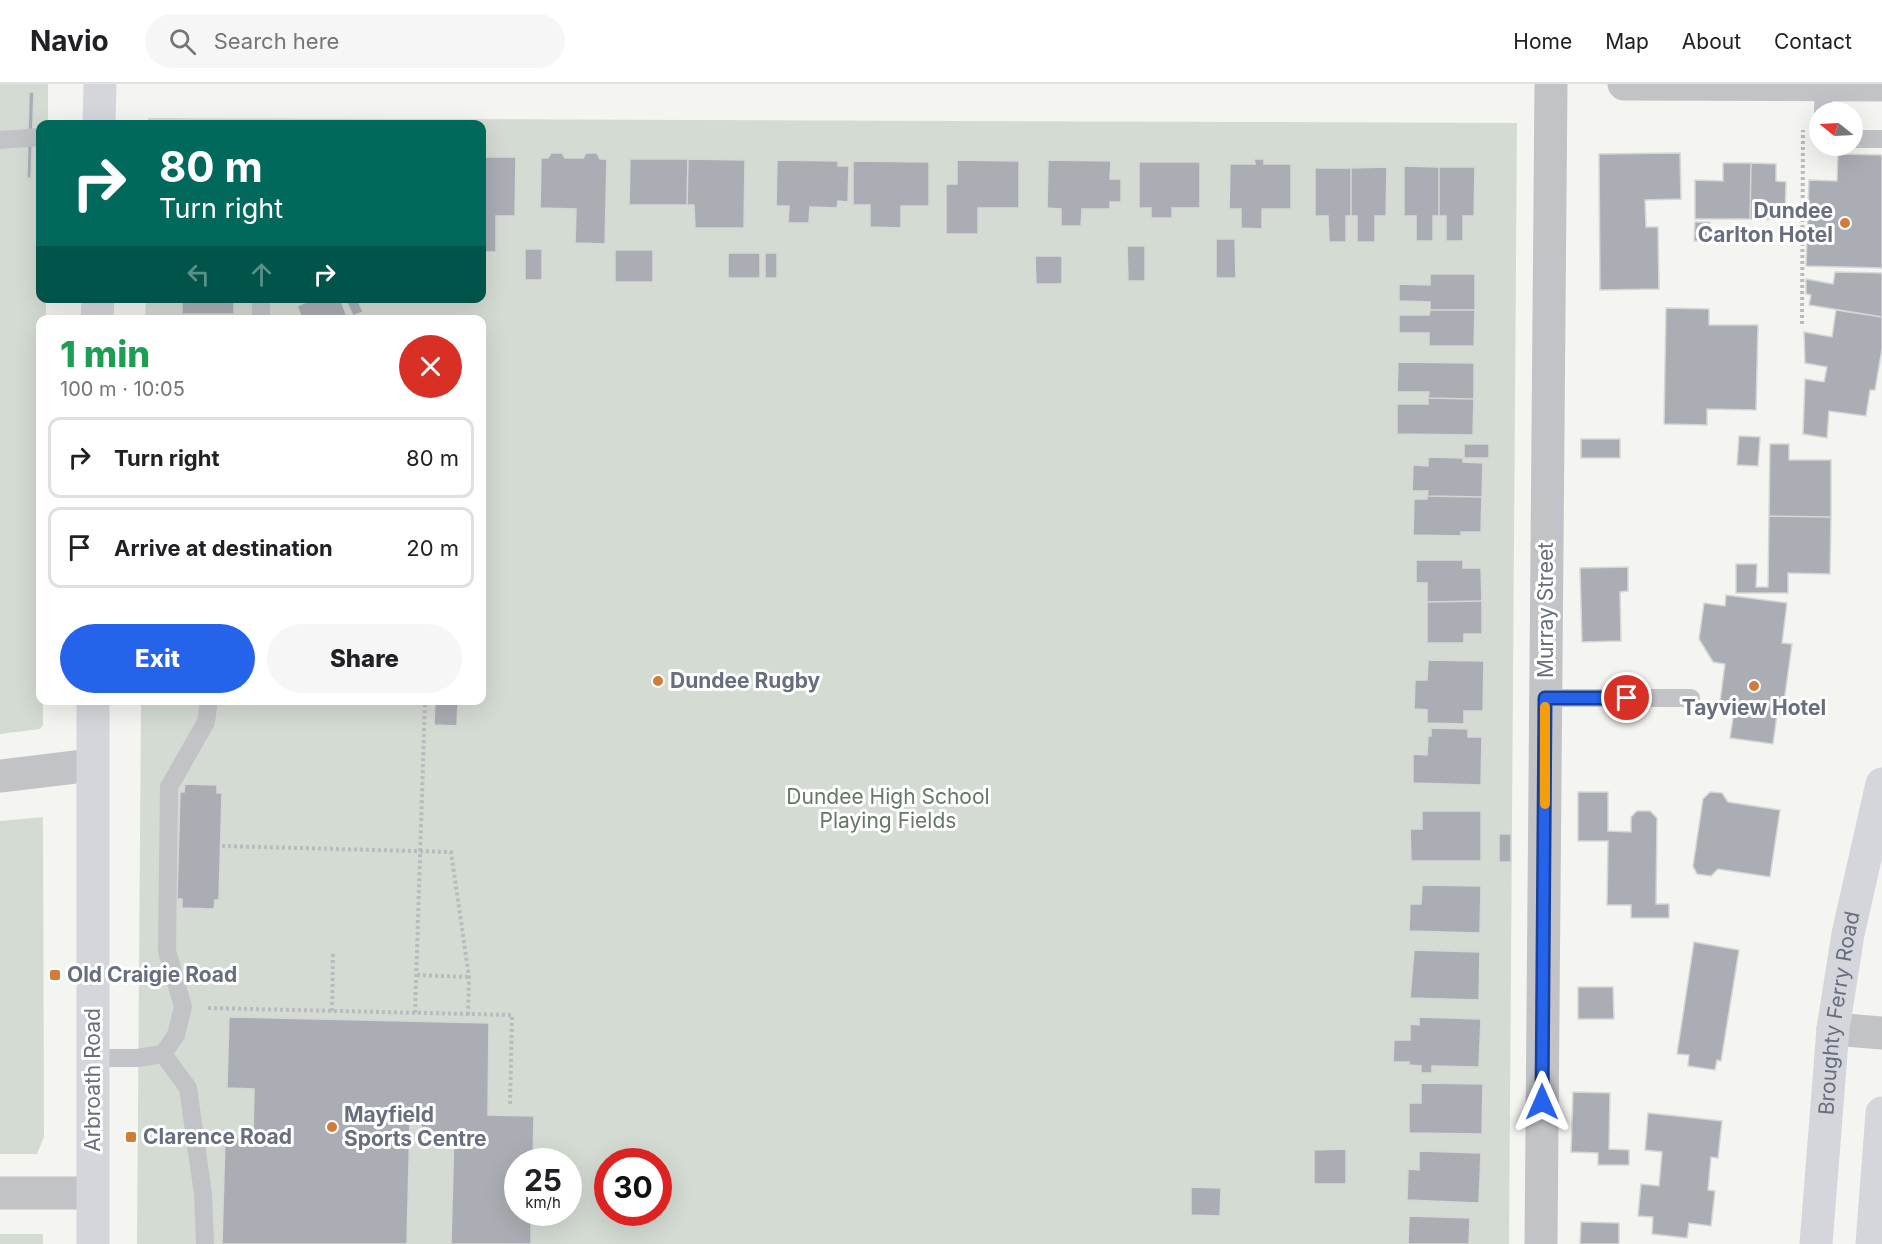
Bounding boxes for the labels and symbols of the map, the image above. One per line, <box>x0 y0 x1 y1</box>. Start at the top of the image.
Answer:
north arrow <box>1809 102 1863 156</box>
place label: Dundee Carlton Hotel <box>1698 198 1833 247</box>
marker: Dundee Carlton Hotel <box>1838 216 1852 230</box>
street label: Murray Street <box>1533 542 1558 678</box>
place label: Dundee Rugby <box>670 668 821 693</box>
pin <box>1601 672 1652 723</box>
marker: Dundee Rugby <box>651 674 665 688</box>
marker: Tayview Hotel <box>1747 679 1761 693</box>
place label: Tayview Hotel <box>1682 695 1826 720</box>
park label: Dundee High School Playing Fields <box>786 784 990 833</box>
street label: Broughty Ferry Road <box>1813 909 1865 1116</box>
place label: Old Craigie Road <box>67 962 237 987</box>
marker: Old Craigie Road <box>48 968 62 982</box>
street label: Arbroath Road <box>80 1008 105 1152</box>
position arrow <box>1510 1070 1574 1134</box>
place label: Mayfield Sports Centre <box>344 1102 486 1151</box>
marker: Mayfield Sports Centre <box>325 1120 339 1134</box>
place label: Clarence Road <box>143 1124 292 1149</box>
marker: Clarence Road <box>124 1130 138 1144</box>
speed limit sign: 30 <box>594 1148 672 1226</box>

